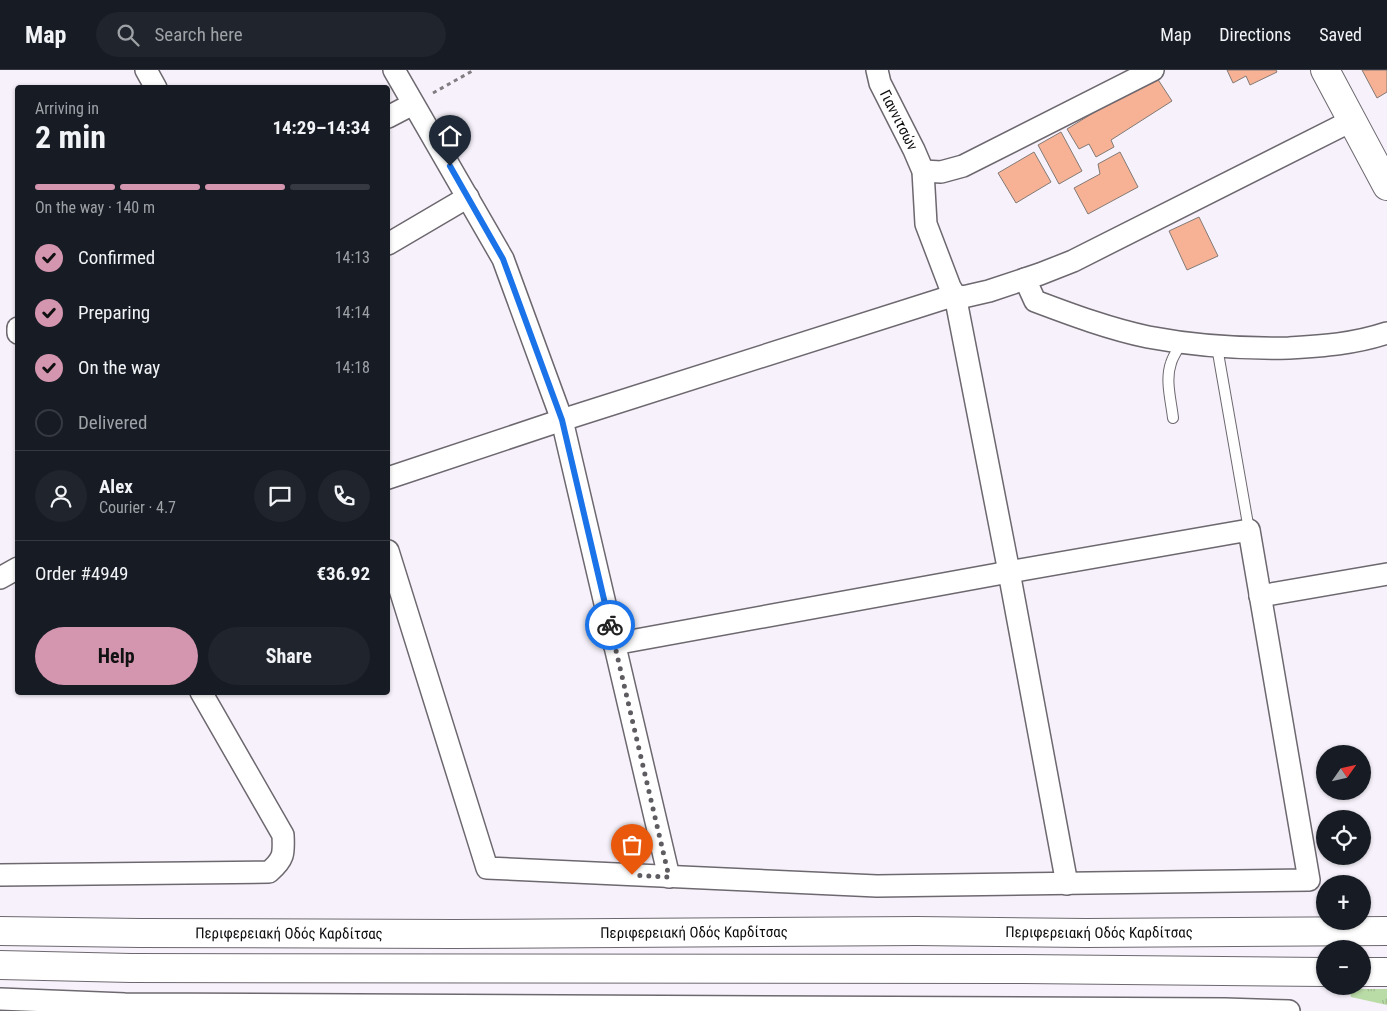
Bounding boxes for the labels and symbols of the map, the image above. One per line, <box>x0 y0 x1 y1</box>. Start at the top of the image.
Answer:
street label: Γιαννιτσών <box>876 87 922 154</box>
pin <box>429 115 471 166</box>
courier <box>585 600 635 650</box>
north arrow <box>1316 745 1371 800</box>
pin <box>611 824 653 875</box>
street label: Περιφερειακή Οδός Καρδίτσας <box>600 923 788 942</box>
street label: Περιφερειακή Οδός Καρδίτσας <box>1005 923 1193 942</box>
street label: Περιφερειακή Οδός Καρδίτσας <box>195 924 383 943</box>

